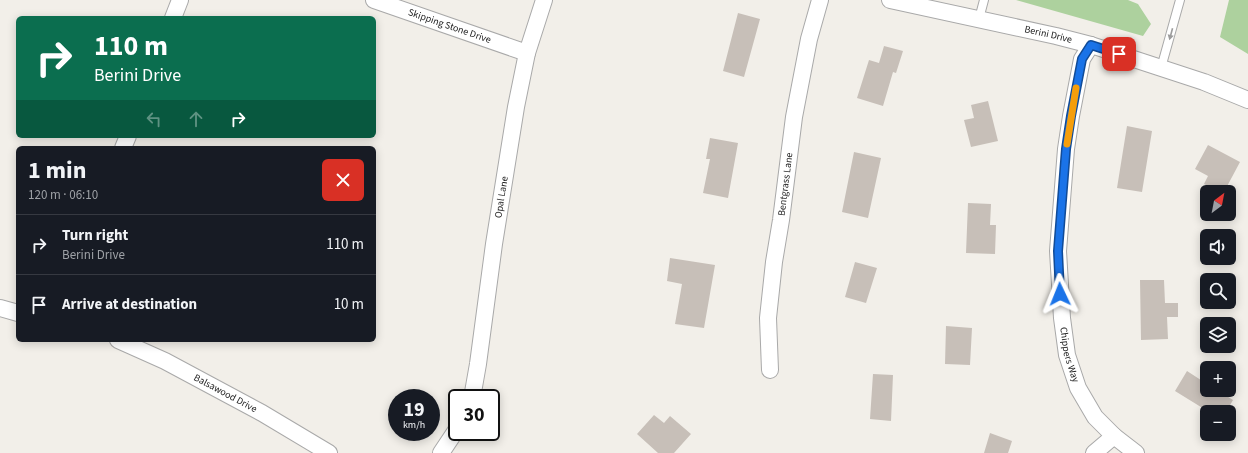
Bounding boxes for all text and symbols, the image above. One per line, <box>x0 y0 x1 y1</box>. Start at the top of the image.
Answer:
street label: Skipping Stone Drive <box>406 5 493 47</box>
street label: Berini Drive <box>1023 22 1074 47</box>
text: 110 m <box>94 26 168 66</box>
one-way arrow <box>1168 28 1174 40</box>
icon: right <box>28 32 80 84</box>
pin <box>1102 37 1136 71</box>
icon: arrive <box>1108 43 1130 65</box>
text: Berini Drive <box>94 63 181 88</box>
icon: left <box>143 108 165 130</box>
icon: ahead <box>185 108 207 130</box>
icon: right <box>227 108 249 130</box>
street label: Bentgrass Lane <box>775 152 796 217</box>
text: 1 min <box>28 153 86 188</box>
button: close <box>322 159 364 201</box>
street label: Opal Lane <box>491 175 512 219</box>
north arrow <box>1200 185 1236 221</box>
map controls <box>1200 185 1236 441</box>
text: 120 m · 06:10 <box>28 186 98 204</box>
text: Turn right <box>62 225 128 246</box>
button: sound <box>1200 229 1236 265</box>
icon: right <box>28 234 50 256</box>
text: 110 m <box>326 234 364 255</box>
text: Berini Drive <box>62 246 125 264</box>
position arrow <box>1039 273 1081 315</box>
button: search <box>1200 273 1236 309</box>
icon: arrive <box>28 294 50 316</box>
text: Arrive at destination <box>62 294 197 315</box>
text: 10 m <box>334 294 364 315</box>
button: layers <box>1200 317 1236 353</box>
street label: Chippers Way <box>1056 326 1083 385</box>
button: + <box>1200 361 1236 397</box>
street label: Balsawood Drive <box>191 371 260 416</box>
speed limit sign: 30 <box>448 389 500 441</box>
text: 19 <box>403 396 425 424</box>
button: − <box>1200 405 1236 441</box>
text: km/h <box>403 418 425 432</box>

